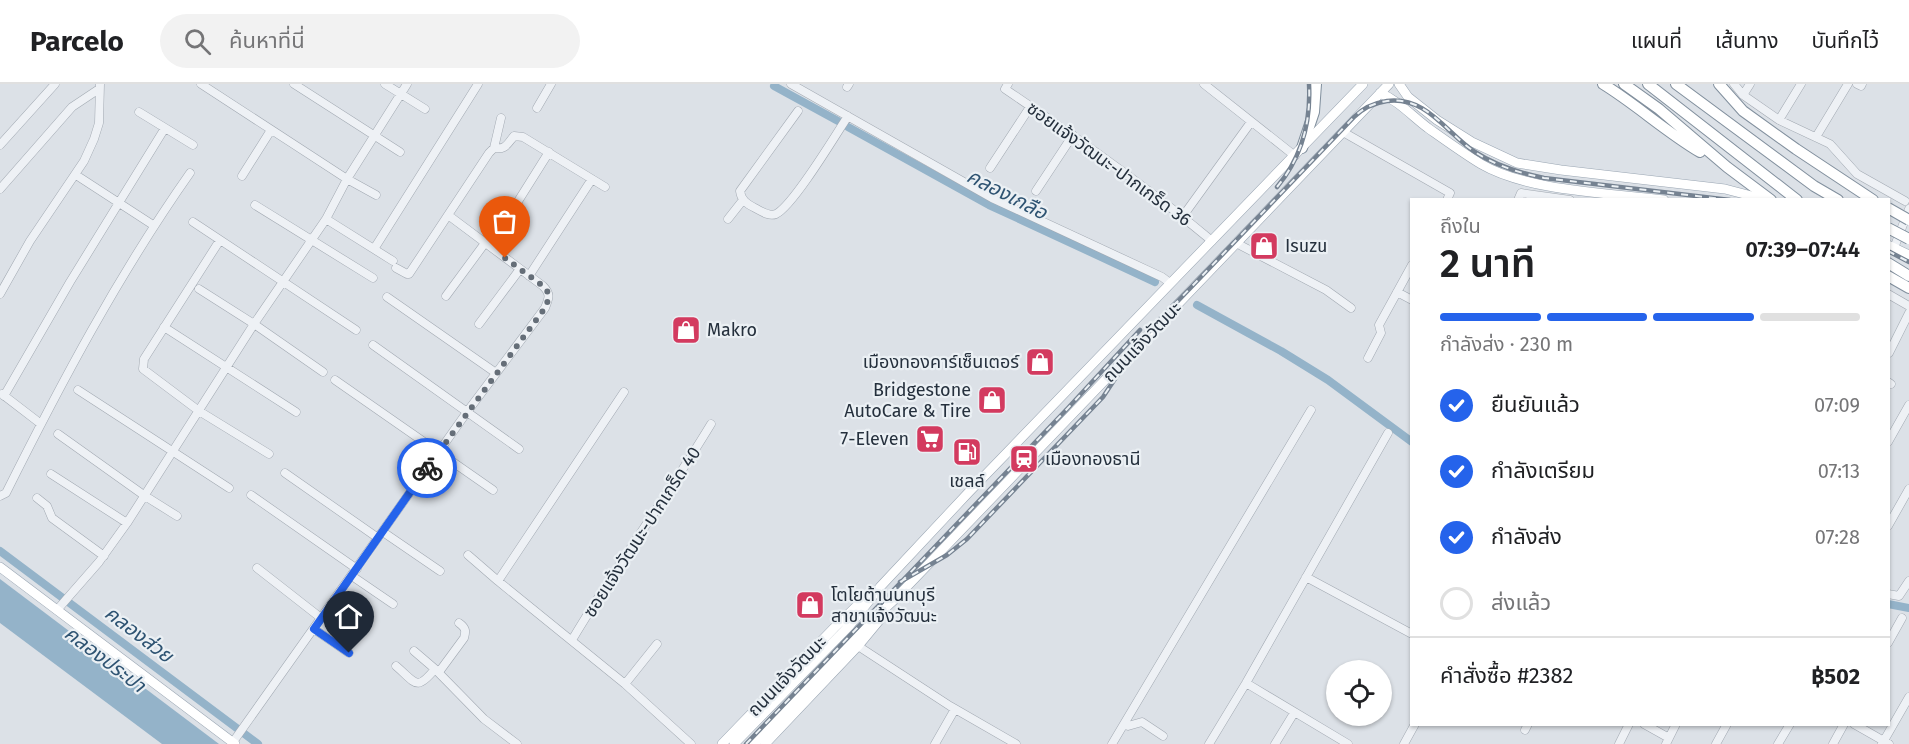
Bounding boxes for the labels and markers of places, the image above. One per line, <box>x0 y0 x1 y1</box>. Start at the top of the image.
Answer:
pin <box>479 196 530 258</box>
shop icon: Isuzu <box>1248 230 1280 262</box>
place label: Isuzu <box>1285 235 1327 257</box>
shop icon: Makro <box>670 314 702 346</box>
place label: Makro <box>707 319 757 341</box>
shop icon: เมืองทองคาร์เซ็นเตอร์ <box>1024 346 1056 378</box>
place label: เมืองทองคาร์เซ็นเตอร์ <box>863 351 1020 373</box>
place label: Bridgestone AutoCare & Tire <box>844 379 971 422</box>
shop icon: Bridgestone AutoCare & Tire <box>976 384 1008 416</box>
supermarket icon: 7-Eleven <box>914 423 946 455</box>
place label: 7-Eleven <box>840 428 909 450</box>
fuel station icon: เชลล์ <box>951 436 983 468</box>
station icon: เมืองทองธานี <box>1008 443 1040 475</box>
place label: เมืองทองธานี <box>1045 448 1140 470</box>
place label: เชลล์ <box>949 470 985 492</box>
place label: โตโยต้านนทบุรี สาขาแจ้งวัฒนะ <box>831 584 937 627</box>
shop icon: โตโยต้านนทบุรี สาขาแจ้งวัฒนะ <box>794 589 826 621</box>
pin <box>323 591 374 653</box>

